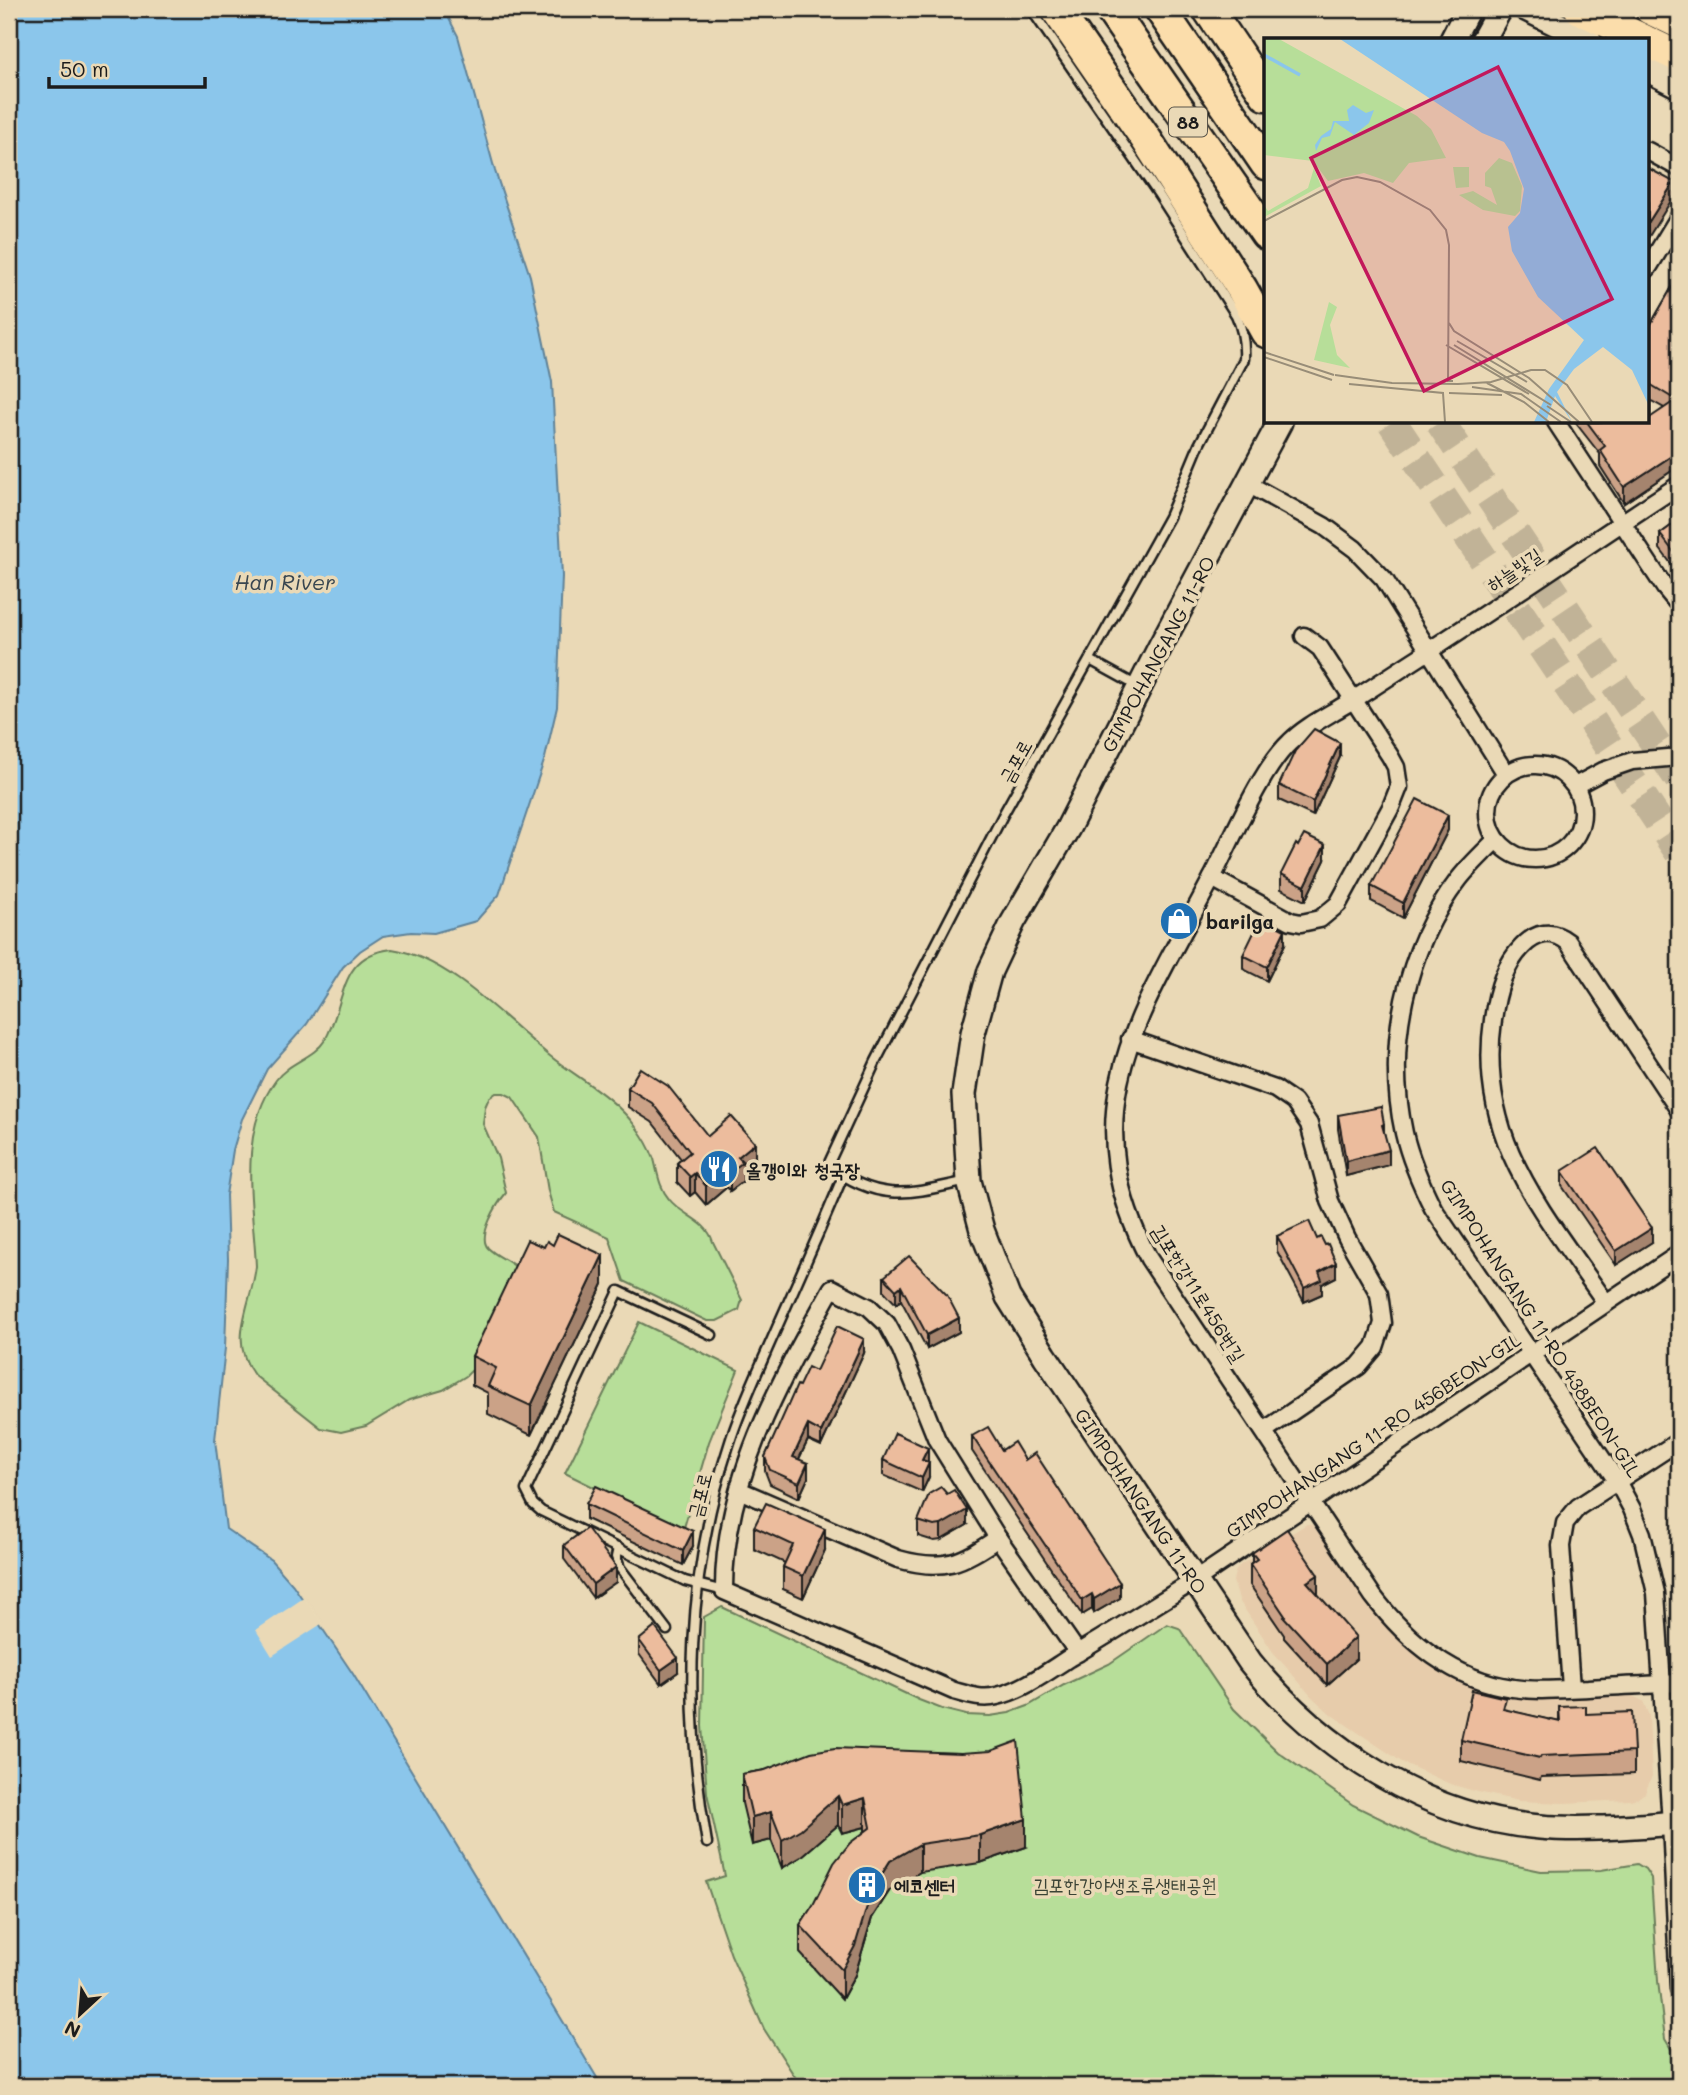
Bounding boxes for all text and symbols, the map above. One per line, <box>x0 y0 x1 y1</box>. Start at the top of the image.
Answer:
inset map <box>1264 38 1650 424</box>
scale bar <box>49 46 205 90</box>
text: 50 m <box>60 55 109 82</box>
road number: 88 <box>1169 107 1207 136</box>
street label: 하늘빛길 <box>1482 542 1546 596</box>
street label: GIMPOHANGANG 11-RO <box>1096 552 1220 756</box>
water label: Han River <box>235 568 335 595</box>
street label: 금포로 <box>993 735 1037 787</box>
shop icon: barilga <box>1158 900 1200 942</box>
place label: barilga <box>1206 909 1274 934</box>
restaurant icon: 올갱이와 청국장 <box>698 1148 740 1190</box>
place label: 올갱이와 청국장 <box>746 1157 861 1182</box>
street label: GIMPOHANGANG 11-RO 438BEON-GIL <box>1435 1174 1647 1482</box>
street label: 김포한강11로456번길 <box>1147 1219 1251 1367</box>
street label: GIMPOHANGANG 11-RO 456BEON-GIL <box>1221 1327 1525 1543</box>
street label: GIMPOHANGANG 11-RO <box>1070 1403 1212 1599</box>
street label: 금포로 <box>681 1470 717 1520</box>
building icon: 에코센터 <box>846 1864 888 1906</box>
park label: 김포한강야생조류생태공원 <box>1033 1872 1217 1897</box>
place label: 에코센터 <box>894 1873 955 1898</box>
north arrow <box>46 1980 116 2050</box>
text: N <box>60 2015 84 2044</box>

